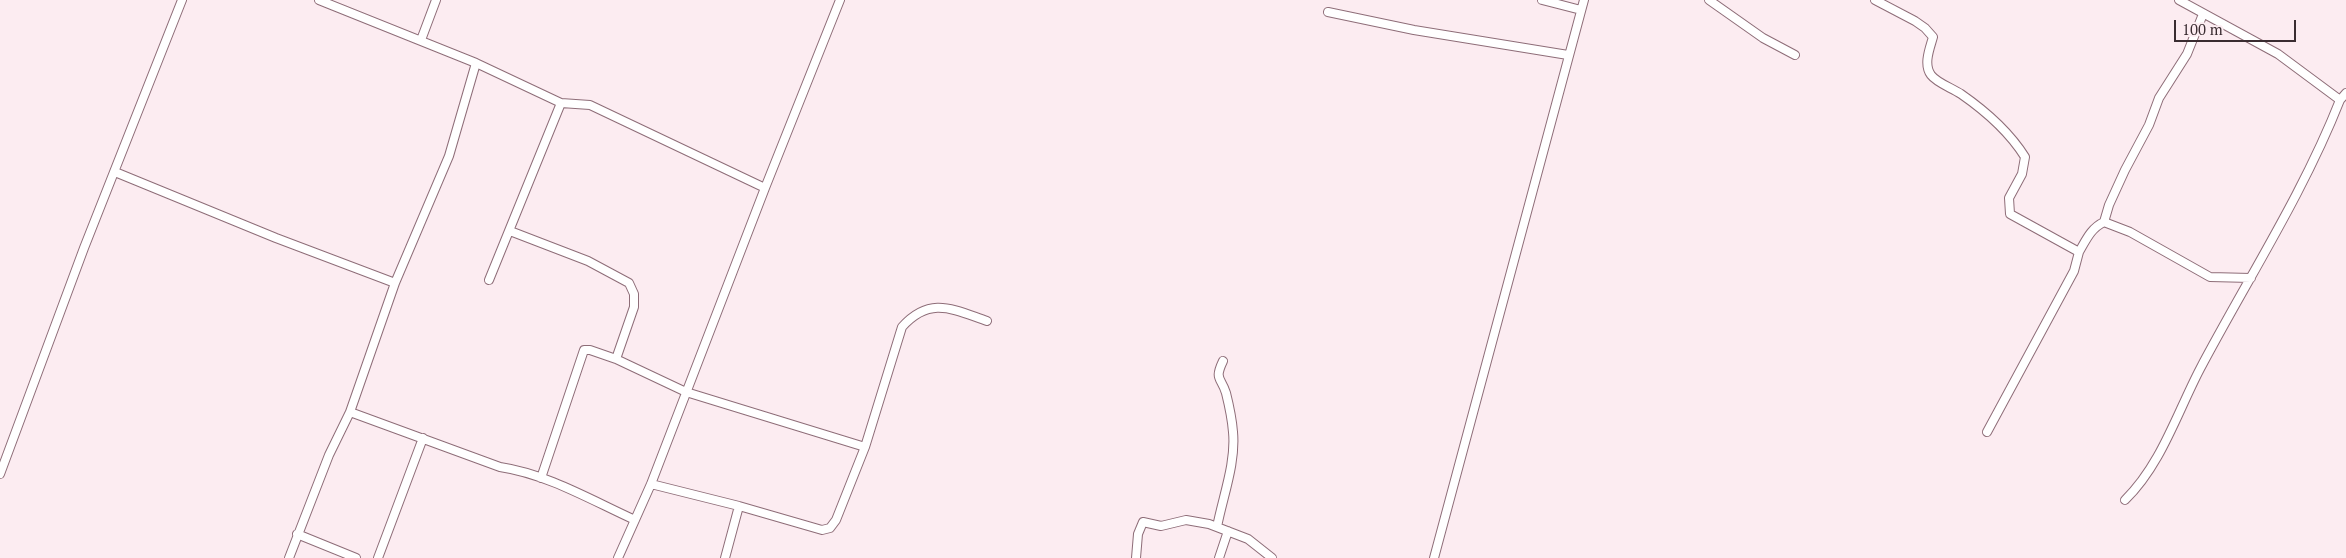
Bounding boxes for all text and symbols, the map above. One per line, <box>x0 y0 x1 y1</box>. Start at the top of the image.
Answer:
scale bar <box>2176 10 2298 42</box>
text: 100 m <box>2182 19 2223 39</box>

